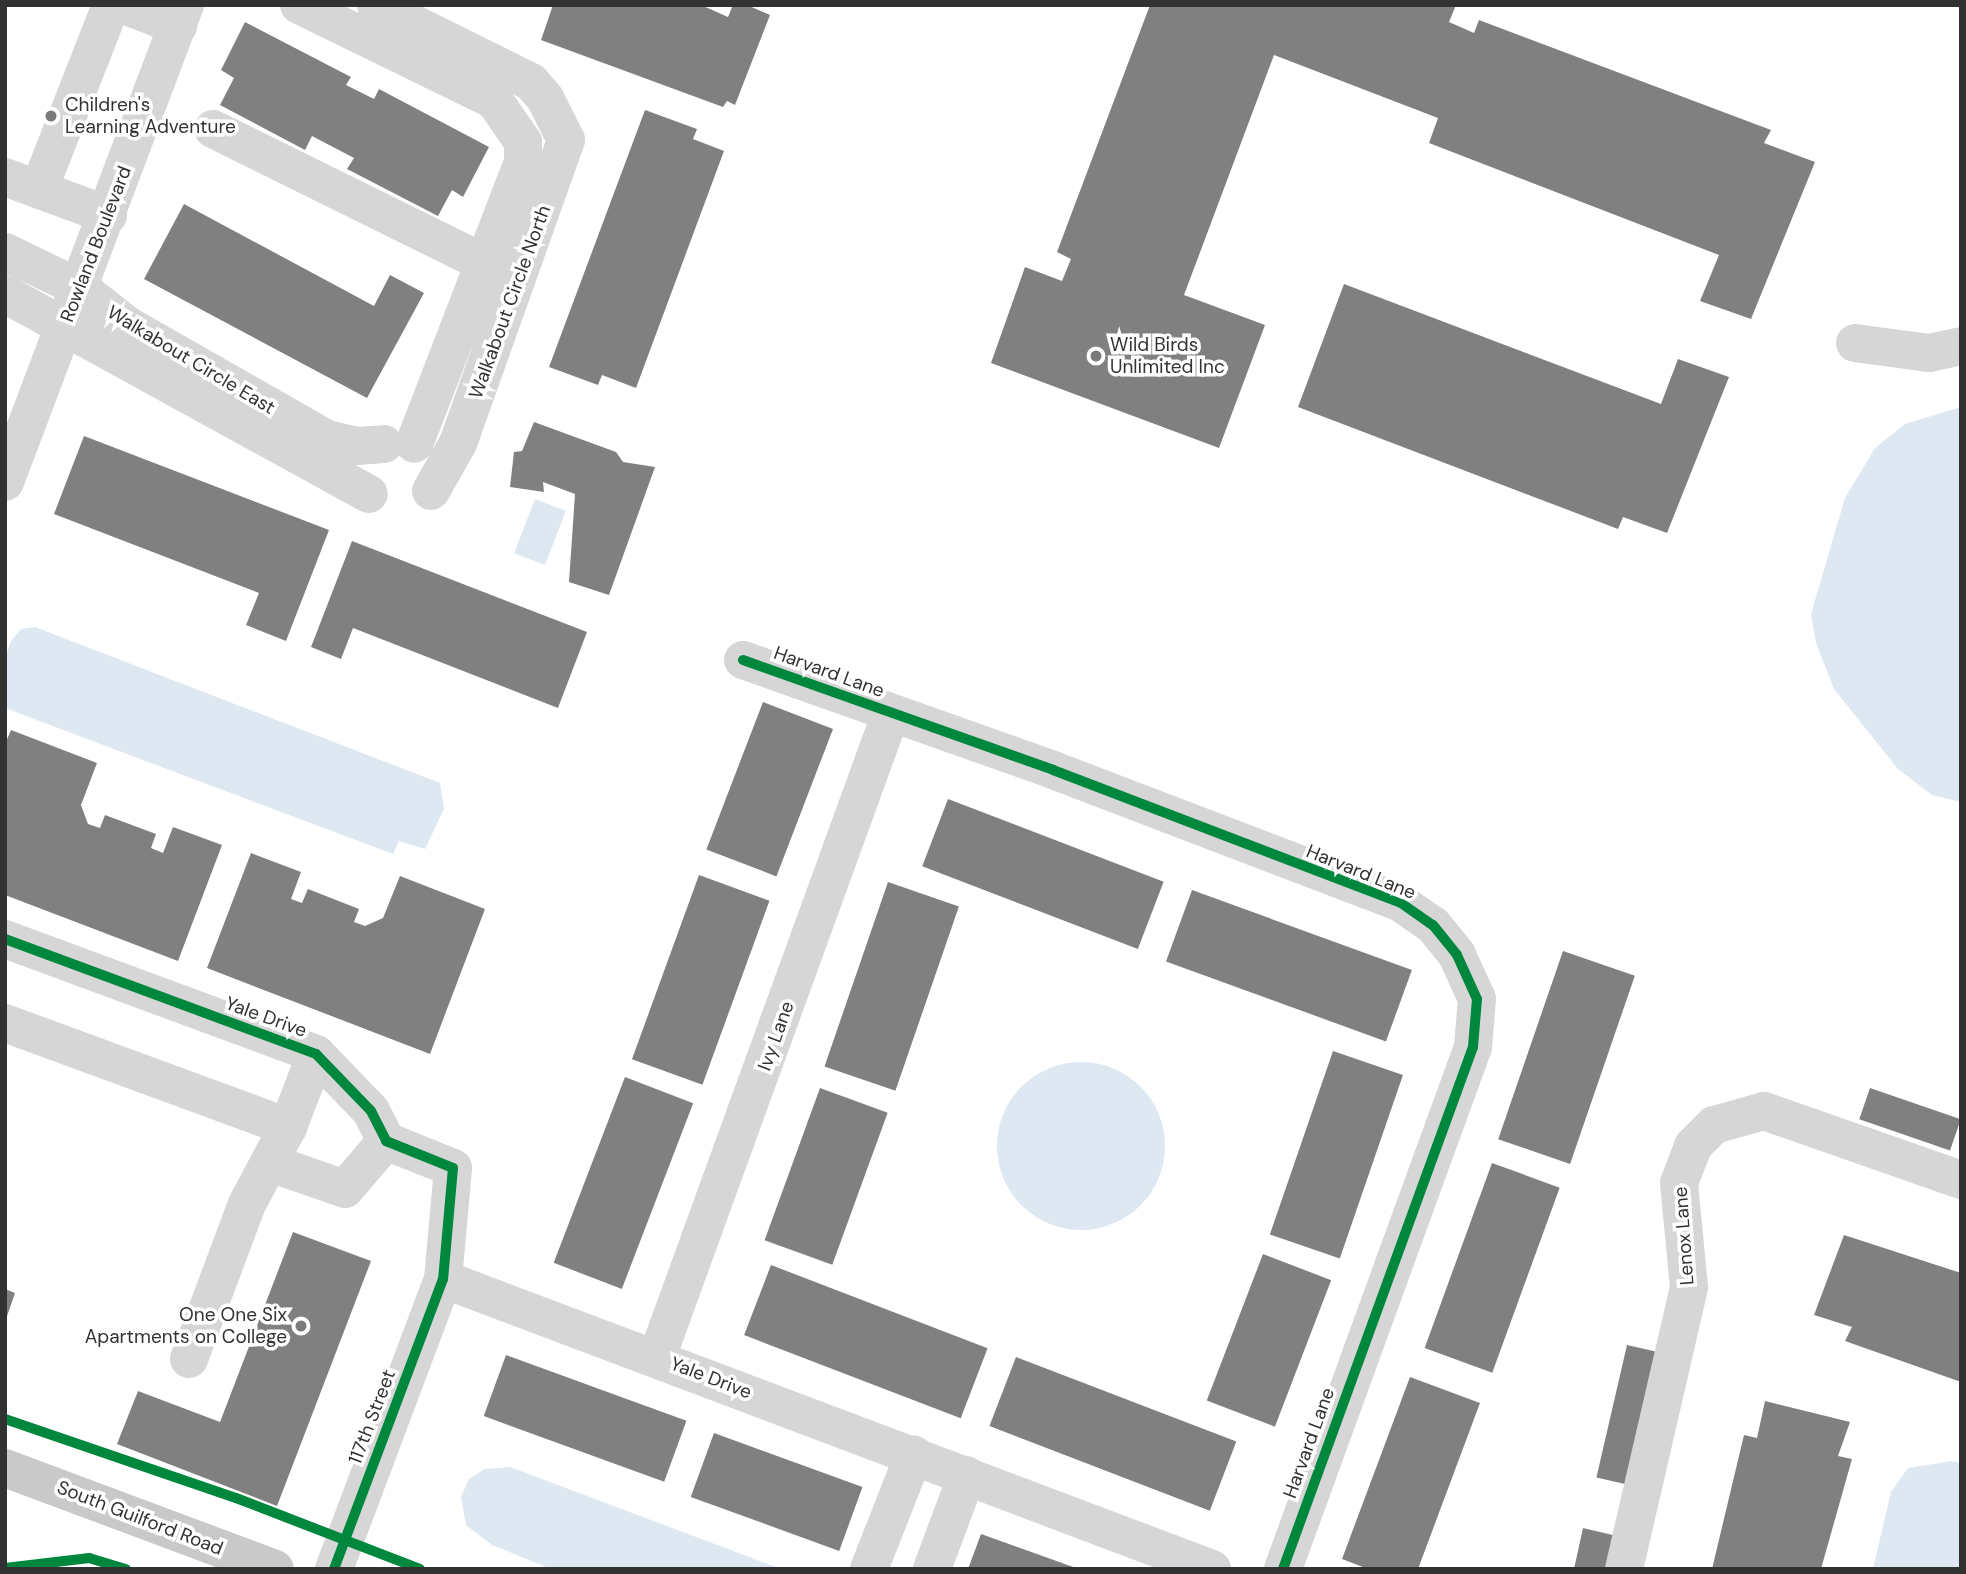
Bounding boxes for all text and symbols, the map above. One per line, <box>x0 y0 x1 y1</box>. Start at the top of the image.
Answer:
place label: Children's Learning Adventure <box>65 94 236 138</box>
marker: Children's Learning Adventure <box>43 108 59 124</box>
street label: Rowland Boulevard <box>56 163 136 325</box>
street label: Walkabout Circle North <box>464 202 556 402</box>
street label: Walkabout Circle East <box>103 301 279 419</box>
place label: Wild Birds Unlimited Inc <box>1110 334 1225 378</box>
marker: Wild Birds Unlimited Inc <box>1088 348 1104 364</box>
street label: Harvard Lane <box>771 641 887 703</box>
street label: Harvard Lane <box>1303 840 1419 904</box>
street label: Yale Drive <box>222 992 310 1042</box>
street label: Ivy Lane <box>753 998 799 1074</box>
street label: Lenox Lane <box>1669 1186 1699 1286</box>
place label: One One Six Apartments on College <box>85 1304 287 1348</box>
marker: One One Six Apartments on College <box>293 1318 309 1334</box>
street label: Yale Drive <box>667 1352 755 1404</box>
street label: 117th Street <box>344 1367 400 1467</box>
street label: Harvard Lane <box>1278 1385 1340 1501</box>
street label: South Guilford Road <box>54 1476 226 1560</box>

